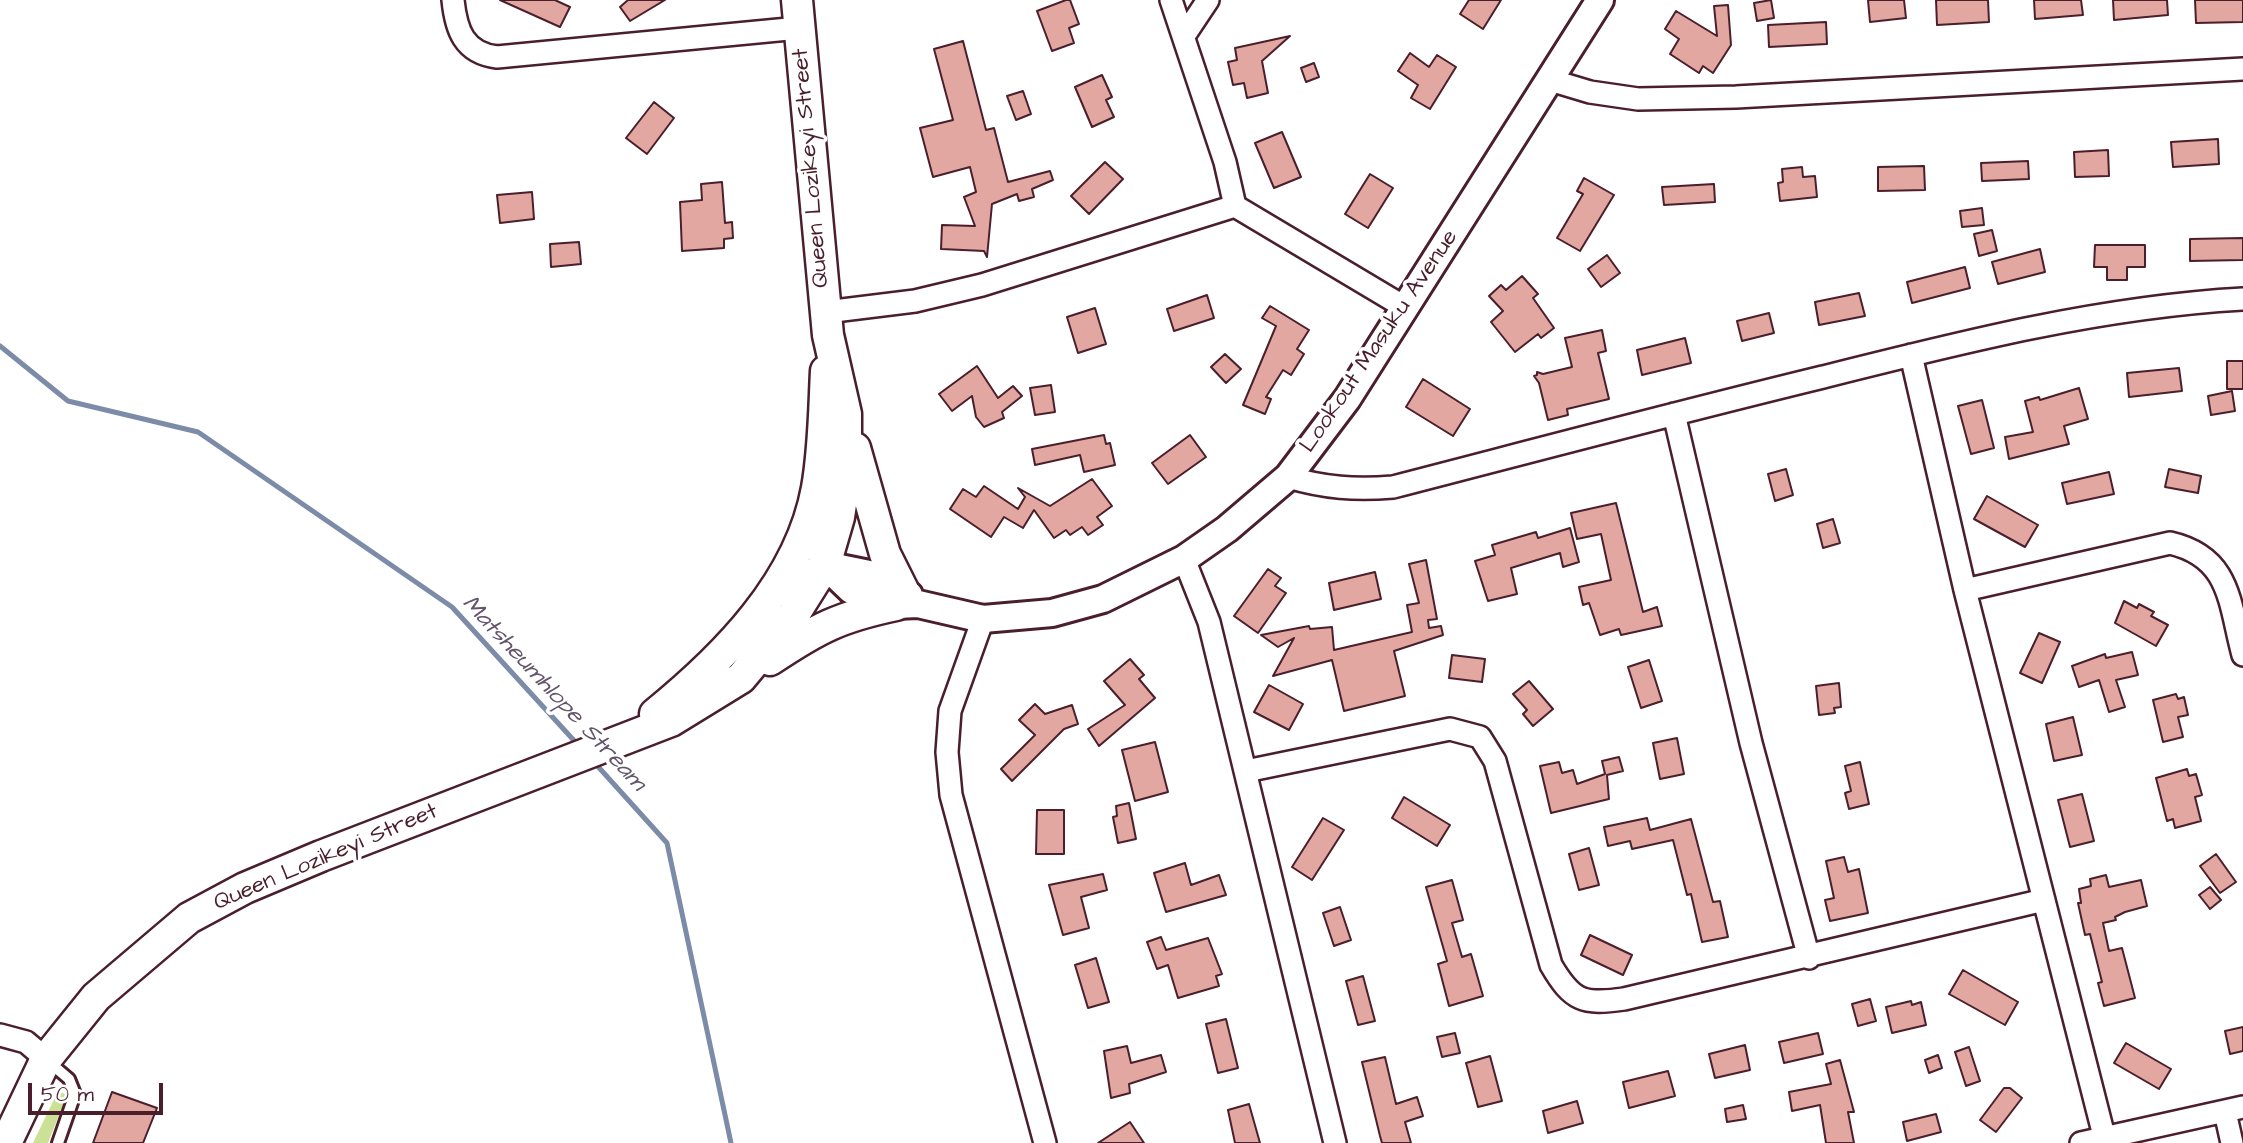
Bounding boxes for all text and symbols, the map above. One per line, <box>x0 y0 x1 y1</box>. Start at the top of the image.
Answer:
street label: Queen Lozikeyi Street <box>788 47 836 289</box>
street label: Lookout Masuku Avenue <box>1295 225 1465 459</box>
water label: Matsheumhlope Stream <box>455 590 651 798</box>
street label: Queen Lozikeyi Street <box>210 798 442 918</box>
scale bar <box>32 1070 166 1114</box>
text: 50 m <box>41 1080 94 1109</box>

